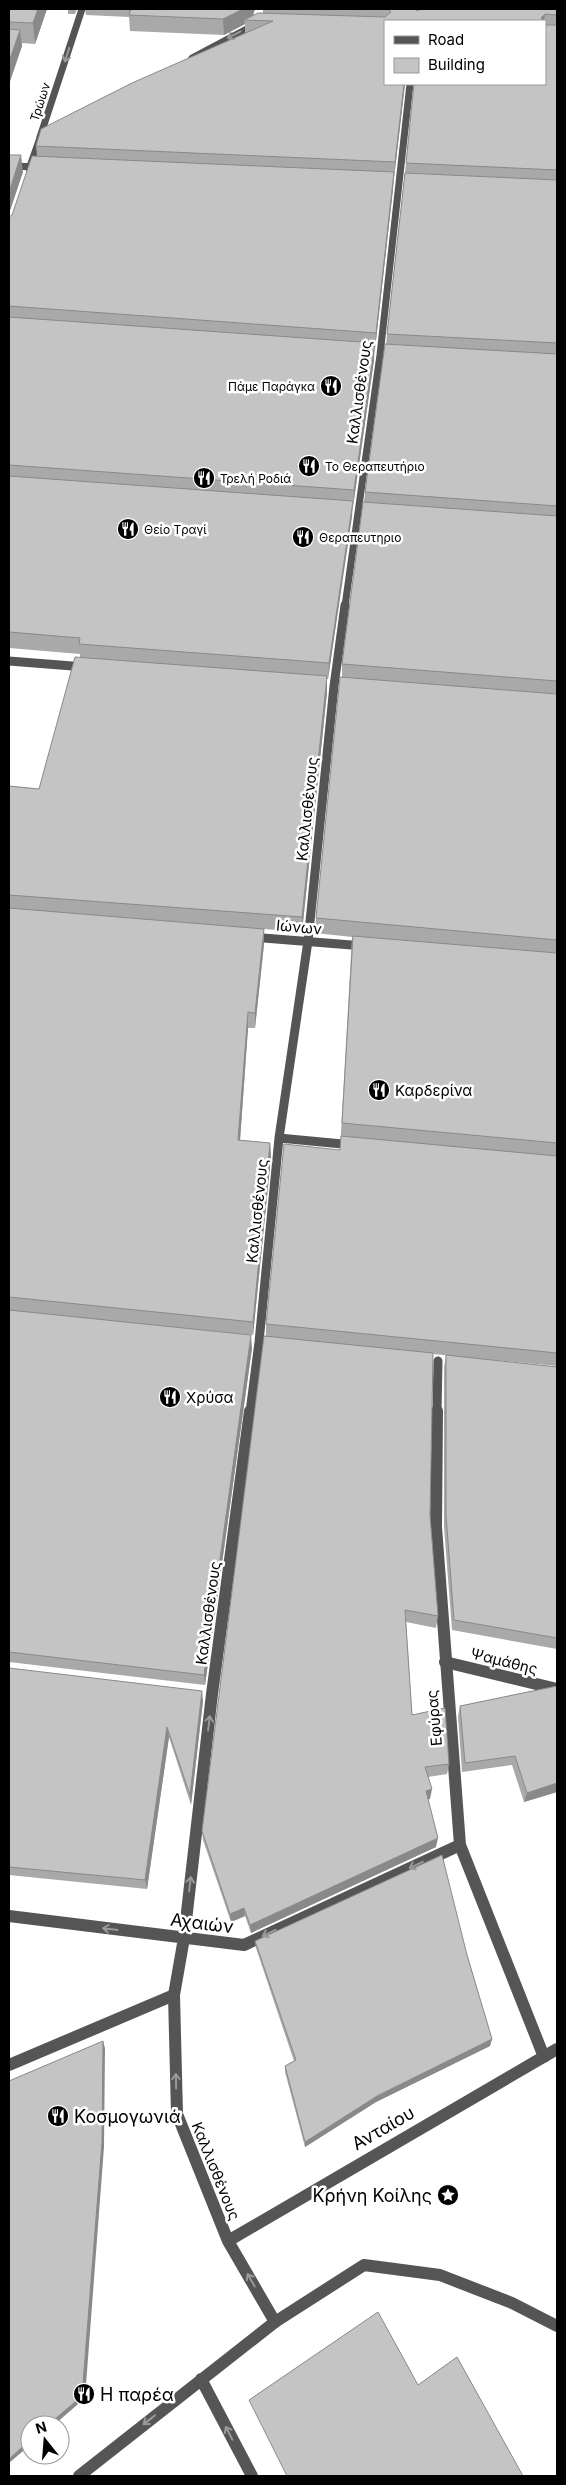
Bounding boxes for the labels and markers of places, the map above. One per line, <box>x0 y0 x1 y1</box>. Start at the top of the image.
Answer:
restaurant icon: Πάμε Παράγκα <box>319 374 343 398</box>
place label: Πάμε Παράγκα <box>228 379 315 394</box>
restaurant icon: Το Θεραπευτήριο <box>297 454 321 478</box>
place label: Το Θεραπευτήριο <box>325 459 425 474</box>
restaurant icon: Τρελή Ροδιά <box>192 466 216 490</box>
place label: Τρελή Ροδιά <box>220 471 291 486</box>
restaurant icon: Θείο Tραγί <box>116 517 140 541</box>
place label: Θείο Tραγί <box>144 522 207 537</box>
restaurant icon: Θεραπευτηριο <box>291 525 315 549</box>
place label: Θεραπευτηριο <box>319 530 401 545</box>
restaurant icon: Καρδερίνα <box>367 1078 391 1102</box>
place label: Καρδερίνα <box>395 1081 472 1100</box>
restaurant icon: Χρύσα <box>158 1385 182 1409</box>
place label: Χρύσα <box>186 1388 233 1407</box>
restaurant icon: Κοσμογωνιά <box>46 2104 70 2128</box>
place label: Κοσμογωνιά <box>74 2106 181 2127</box>
place icon: Κρήνη Κοίλης <box>436 2183 460 2207</box>
place label: Κρήνη Κοίλης <box>312 2185 432 2206</box>
restaurant icon: Η παρέα <box>72 2382 96 2406</box>
place label: Η παρέα <box>100 2384 174 2405</box>

